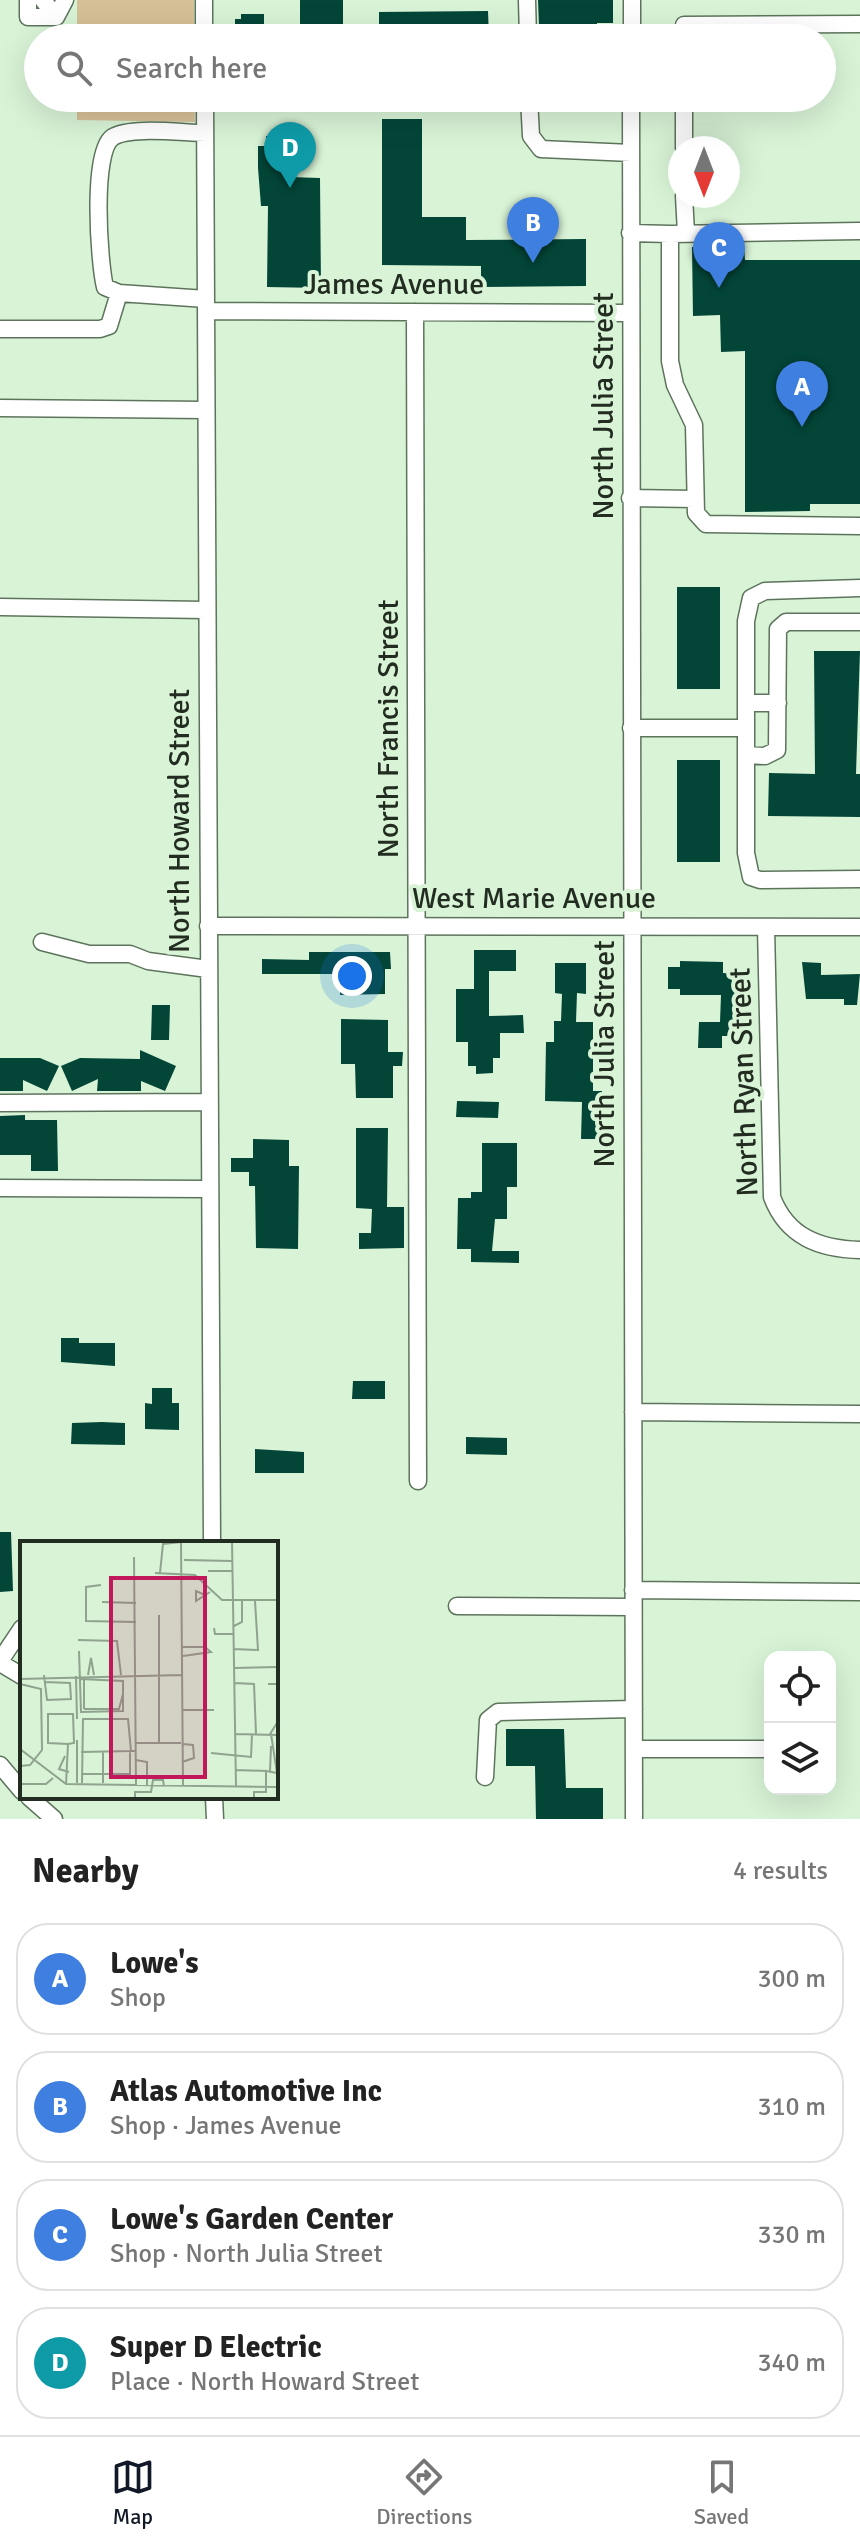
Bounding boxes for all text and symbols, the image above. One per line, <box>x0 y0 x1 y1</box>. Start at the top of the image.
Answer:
search box <box>24 24 836 112</box>
icon: search <box>52 46 96 90</box>
text: Search here <box>116 50 267 87</box>
pin: D <box>264 122 316 188</box>
north arrow <box>668 136 740 208</box>
pin: B <box>507 197 559 263</box>
pin: C <box>693 222 745 288</box>
street label: James Avenue <box>304 266 484 303</box>
street label: North Julia Street <box>585 292 622 520</box>
pin: A <box>776 361 828 427</box>
street label: North Francis Street <box>370 600 407 858</box>
street label: North Howard Street <box>161 689 198 953</box>
street label: West Marie Avenue <box>412 880 656 917</box>
street label: North Julia Street <box>586 940 623 1168</box>
your location <box>332 956 372 996</box>
street label: North Ryan Street <box>722 967 766 1197</box>
inset map <box>20 1541 278 1799</box>
map controls <box>764 1651 836 1795</box>
button: locate <box>764 1651 836 1723</box>
button: layers <box>764 1723 836 1795</box>
text: Nearby <box>32 1850 139 1892</box>
text: 4 results <box>733 1855 828 1887</box>
text: Lowe's <box>110 1945 199 1982</box>
text: A <box>52 1963 68 1995</box>
text: 300 m <box>757 1963 826 1995</box>
text: Shop <box>110 1982 166 2014</box>
text: Atlas Automotive Inc <box>110 2073 382 2110</box>
text: B <box>52 2091 68 2123</box>
text: 310 m <box>757 2091 826 2123</box>
text: Shop · James Avenue <box>110 2110 342 2142</box>
text: Lowe's Garden Center <box>110 2201 393 2238</box>
text: C <box>52 2219 68 2251</box>
text: 330 m <box>757 2219 826 2251</box>
text: Shop · North Julia Street <box>110 2238 383 2270</box>
text: Super D Electric <box>110 2329 322 2366</box>
text: D <box>51 2347 69 2379</box>
text: 340 m <box>757 2347 826 2379</box>
text: Place · North Howard Street <box>110 2366 419 2398</box>
tab: Map <box>111 2455 155 2530</box>
tab: Directions <box>376 2455 472 2530</box>
tab: Saved <box>694 2455 749 2530</box>

